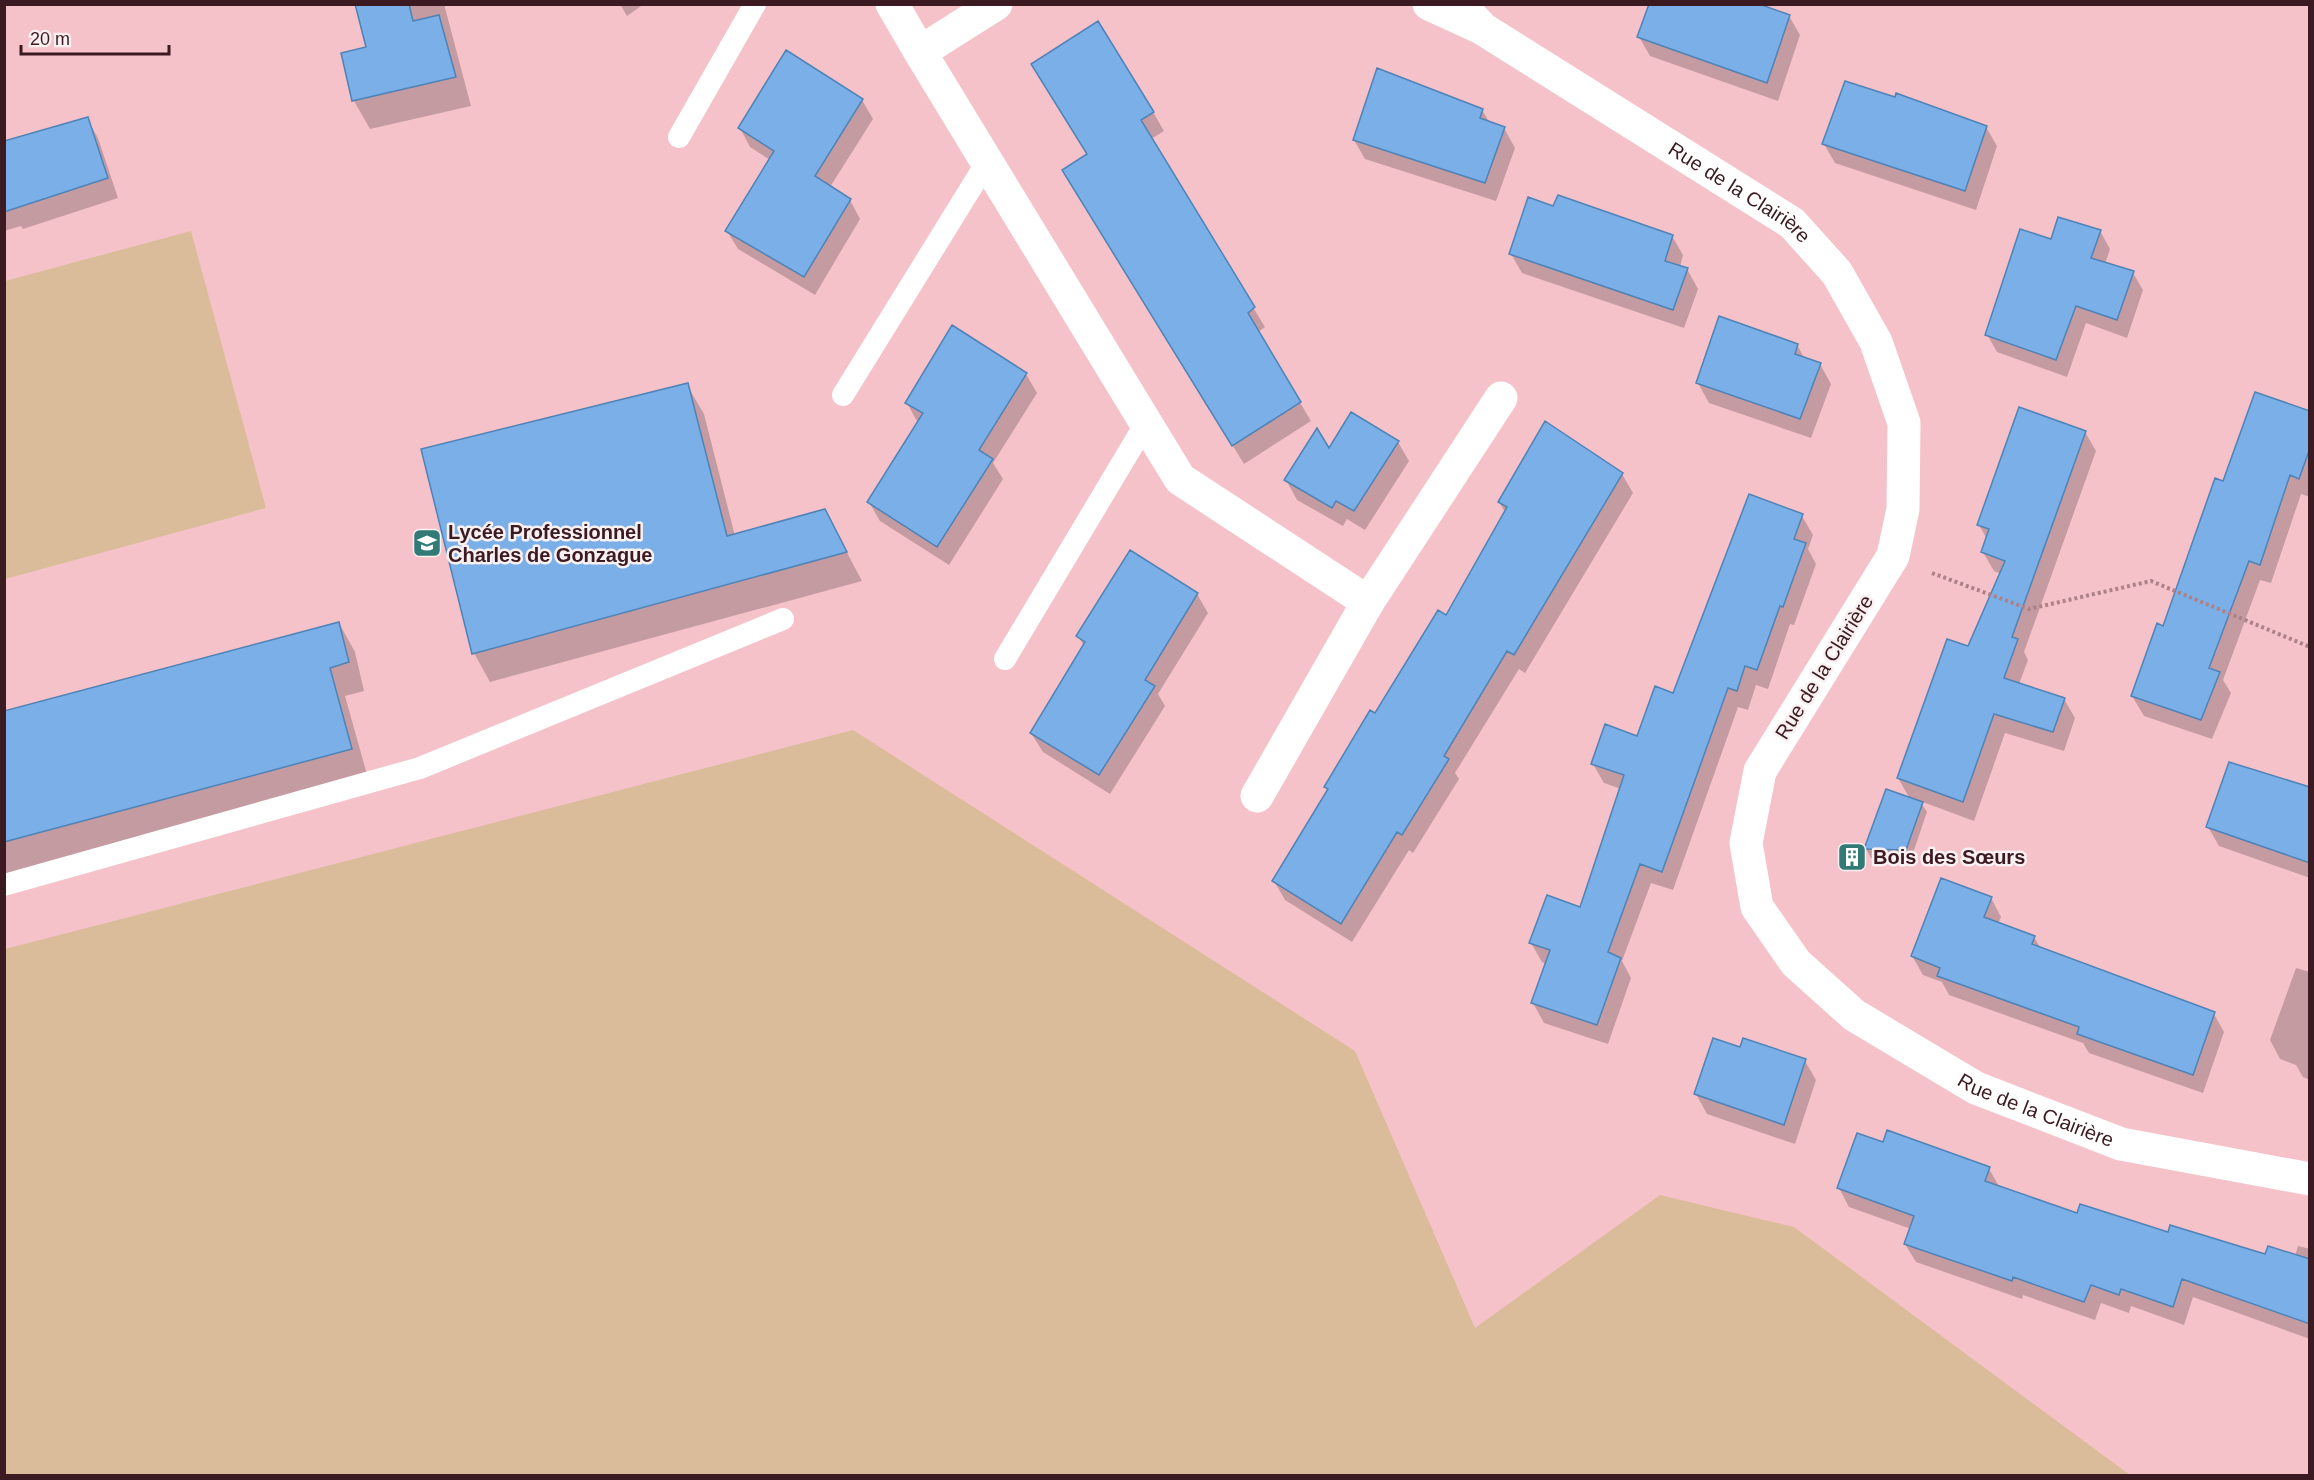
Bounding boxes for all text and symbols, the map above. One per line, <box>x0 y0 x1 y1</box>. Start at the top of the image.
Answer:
scale bar <box>21 18 170 56</box>
text: 20 m <box>30 29 70 49</box>
street label: Rue de la Clairière <box>1665 137 1815 247</box>
place label: Lycée Professionnel Charles de Gonzague <box>448 521 653 566</box>
school or university icon: Lycée Professionnel Charles de Gonzague <box>411 527 443 559</box>
street label: Rue de la Clairière <box>1771 591 1877 743</box>
building icon: Bois des Sœurs <box>1836 841 1868 873</box>
place label: Bois des Sœurs <box>1873 846 2025 868</box>
street label: Rue de la Clairière <box>1954 1069 2117 1151</box>

